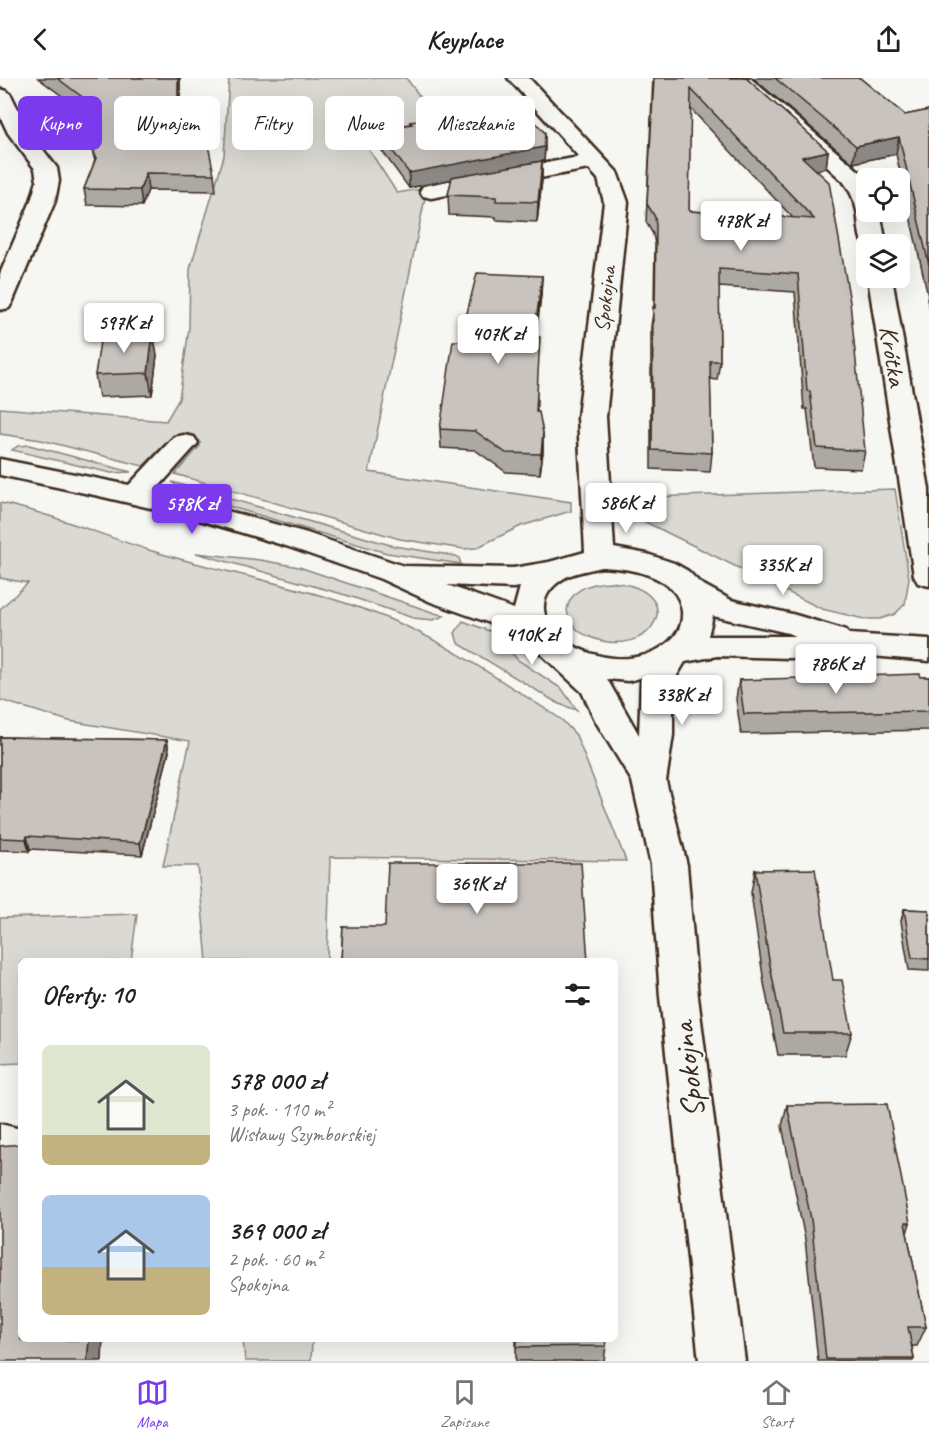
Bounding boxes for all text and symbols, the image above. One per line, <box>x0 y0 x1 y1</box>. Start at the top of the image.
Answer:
text: Keyplace <box>427 22 502 56</box>
icon: back <box>24 23 57 56</box>
icon: share <box>872 23 905 56</box>
chip: Kupno <box>18 96 102 150</box>
chip: Wynajem <box>114 96 220 150</box>
chip: Filtry <box>232 96 313 150</box>
chip: Nowe <box>325 96 404 150</box>
chip: Mieszkanie <box>416 96 535 150</box>
map controls <box>856 168 910 288</box>
button: locate <box>856 168 910 222</box>
pin: 478K zł <box>686 201 796 252</box>
text: 478K zł <box>715 208 767 233</box>
button: layers <box>856 234 910 288</box>
street label: Spokojna <box>588 263 623 333</box>
pin: 597K zł <box>69 303 179 354</box>
text: 597K zł <box>98 310 150 335</box>
pin: 407K zł <box>443 314 553 365</box>
text: 407K zł <box>472 321 524 346</box>
street label: Krótka <box>872 323 914 390</box>
pin: 586K zł <box>571 483 681 534</box>
pin: 578K zł <box>137 484 247 535</box>
text: 586K zł <box>600 490 652 515</box>
text: 578K zł <box>166 491 218 516</box>
pin: 335K zł <box>728 545 838 596</box>
text: 335K zł <box>757 552 809 577</box>
pin: 410K zł <box>477 615 587 666</box>
text: 410K zł <box>506 622 558 647</box>
pin: 786K zł <box>781 644 891 695</box>
text: 786K zł <box>809 651 863 676</box>
pin: 338K zł <box>627 675 737 726</box>
text: 338K zł <box>656 682 708 707</box>
pin: 369K zł <box>422 864 532 915</box>
text: 369K zł <box>451 871 503 896</box>
text: Oferty: 10 <box>42 978 134 1011</box>
icon: filters <box>561 978 594 1011</box>
street label: Spokojna <box>661 1017 714 1120</box>
text: 578 000 zł <box>228 1064 324 1097</box>
icon: home <box>90 1069 162 1141</box>
text: 3 pok. · 110 m² <box>228 1097 331 1122</box>
text: Wisławy Szymborskiej <box>228 1122 375 1147</box>
text: 369 000 zł <box>228 1214 325 1247</box>
icon: home <box>90 1219 162 1291</box>
text: 2 pok. · 60 m² <box>228 1247 322 1272</box>
text: Spokojna <box>228 1272 288 1297</box>
tab: Mapa <box>136 1376 169 1432</box>
tab: Zapisane <box>440 1376 489 1432</box>
tab: Start <box>760 1376 793 1432</box>

